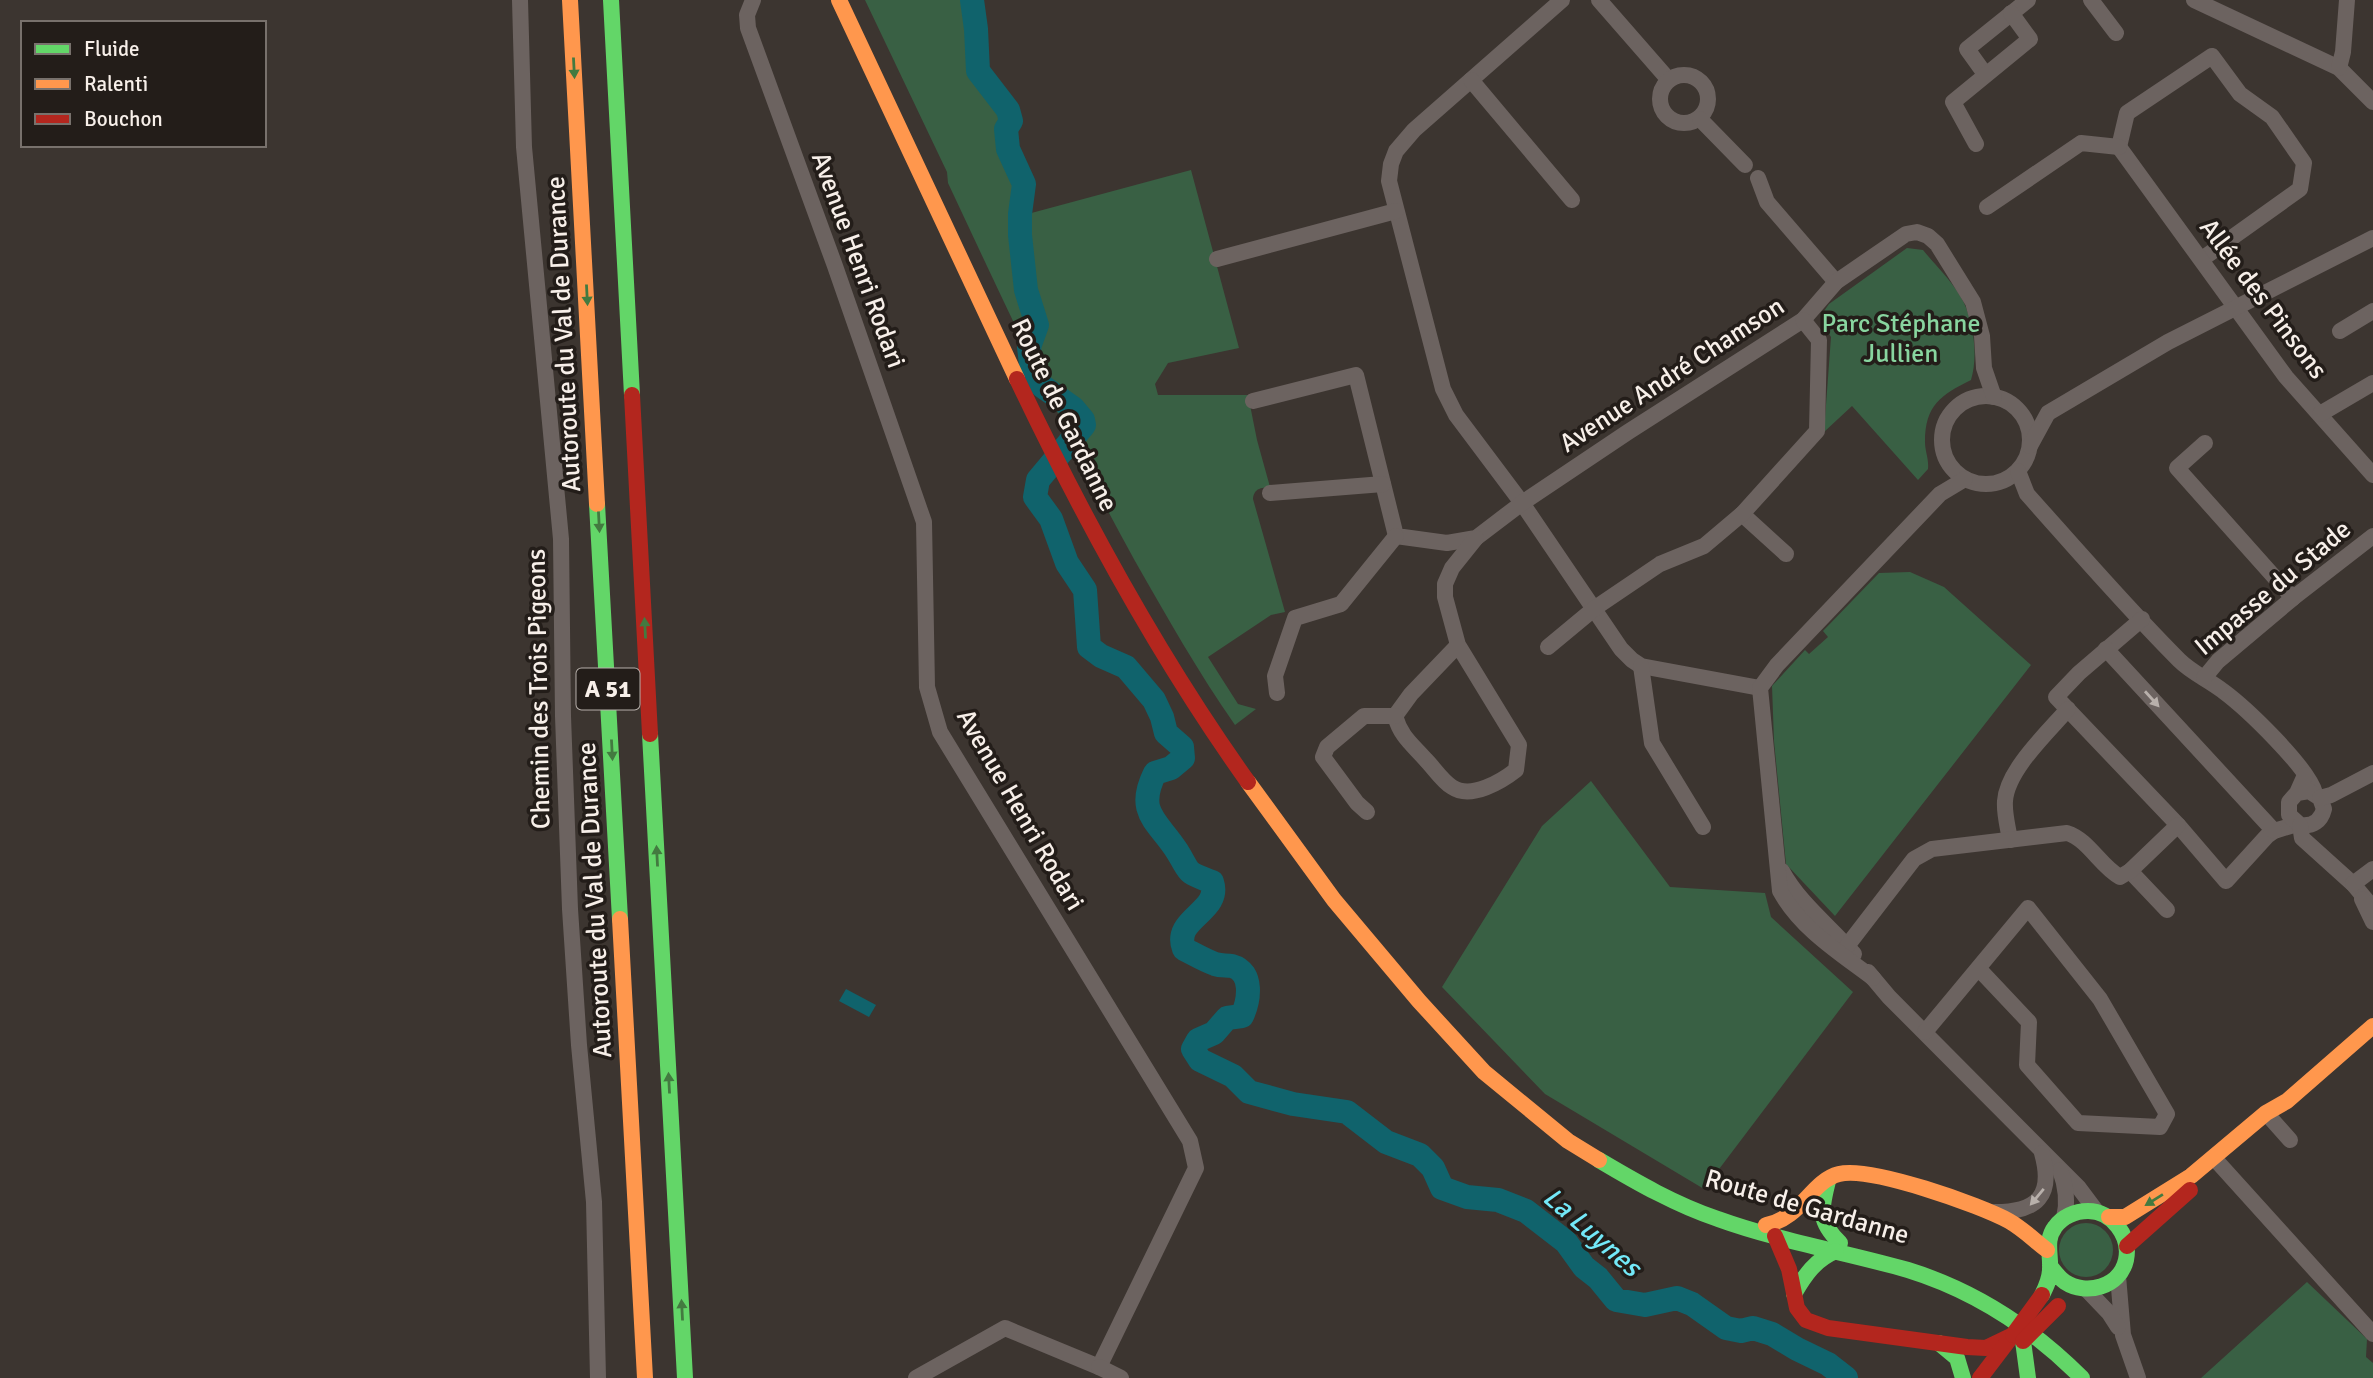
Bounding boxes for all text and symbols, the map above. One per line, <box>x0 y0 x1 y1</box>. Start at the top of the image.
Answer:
legend <box>21 21 266 147</box>
text: Fluide <box>84 36 140 62</box>
one-way arrow <box>569 57 580 79</box>
text: Ralenti <box>84 71 148 97</box>
text: Bouchon <box>84 106 163 132</box>
street label: Avenue Henri Rodari <box>804 148 912 372</box>
street label: Autoroute du Val de Durance <box>540 175 588 493</box>
street label: Allée des Pinsons <box>2192 213 2334 385</box>
one-way arrow <box>581 285 592 307</box>
street label: Avenue André Chamson <box>1554 290 1790 460</box>
park label: Parc Stéphane Jullien <box>1821 308 1981 370</box>
street label: Route de Gardanne <box>1003 313 1125 517</box>
one-way arrow <box>594 512 605 534</box>
street label: Impasse du Stade <box>2188 513 2358 663</box>
street label: Chemin des Trois Pigeons <box>521 549 557 829</box>
one-way arrow <box>639 617 650 639</box>
road number: A 51 <box>576 668 640 710</box>
one-way arrow <box>2144 690 2160 708</box>
street label: Avenue Henri Rodari <box>949 704 1091 916</box>
one-way arrow <box>606 739 617 761</box>
street label: Autoroute du Val de Durance <box>571 741 619 1059</box>
one-way arrow <box>651 844 662 866</box>
one-way arrow <box>664 1071 675 1093</box>
street label: Route de Gardanne <box>1701 1163 1913 1251</box>
water label: La Luynes <box>1536 1180 1650 1286</box>
one-way arrow <box>2029 1188 2044 1206</box>
one-way arrow <box>2144 1193 2163 1206</box>
one-way arrow <box>676 1299 687 1321</box>

